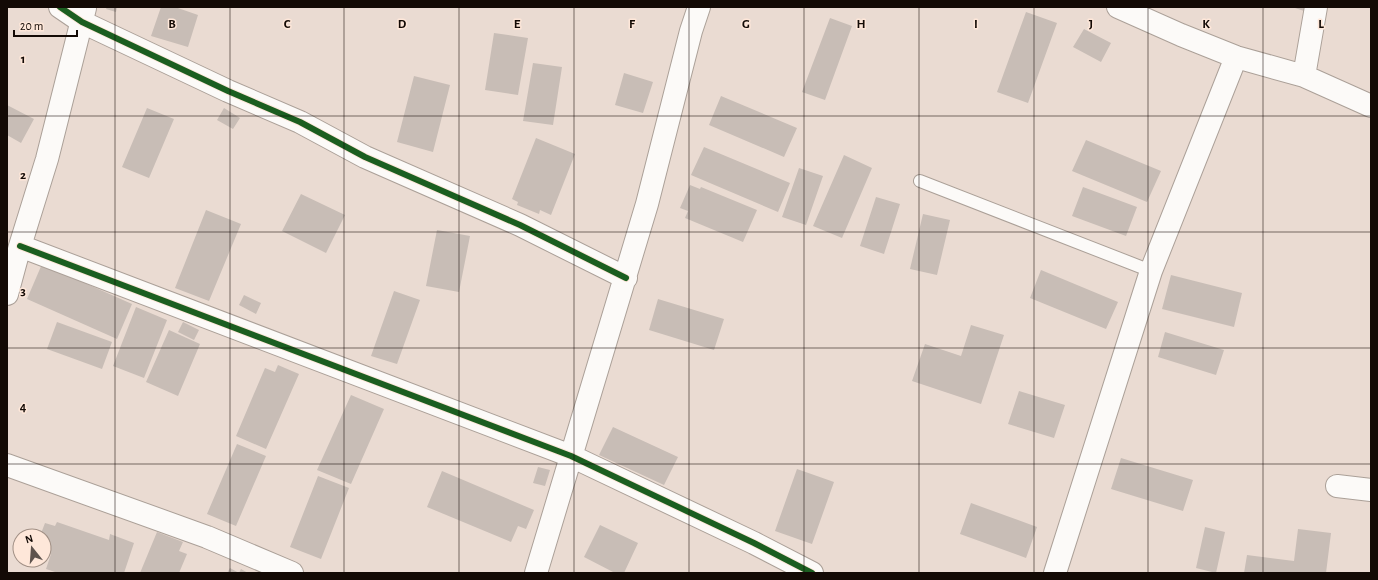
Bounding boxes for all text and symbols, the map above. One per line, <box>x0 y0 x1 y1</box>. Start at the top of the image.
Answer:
scale bar <box>14 12 77 38</box>
text: B <box>168 18 176 31</box>
text: C <box>284 18 291 31</box>
text: D <box>398 18 407 31</box>
text: E <box>514 18 521 31</box>
text: F <box>629 18 636 31</box>
text: G <box>742 18 750 31</box>
text: H <box>856 18 866 31</box>
text: I <box>974 18 978 31</box>
text: J <box>1089 18 1093 31</box>
text: K <box>1202 18 1210 31</box>
text: L <box>1318 18 1324 31</box>
text: 20 m <box>20 20 43 32</box>
text: 1 <box>21 53 25 66</box>
text: 2 <box>20 169 26 182</box>
text: 3 <box>20 285 26 298</box>
text: 4 <box>20 401 27 414</box>
north arrow <box>12 528 52 568</box>
text: N <box>24 533 34 545</box>

